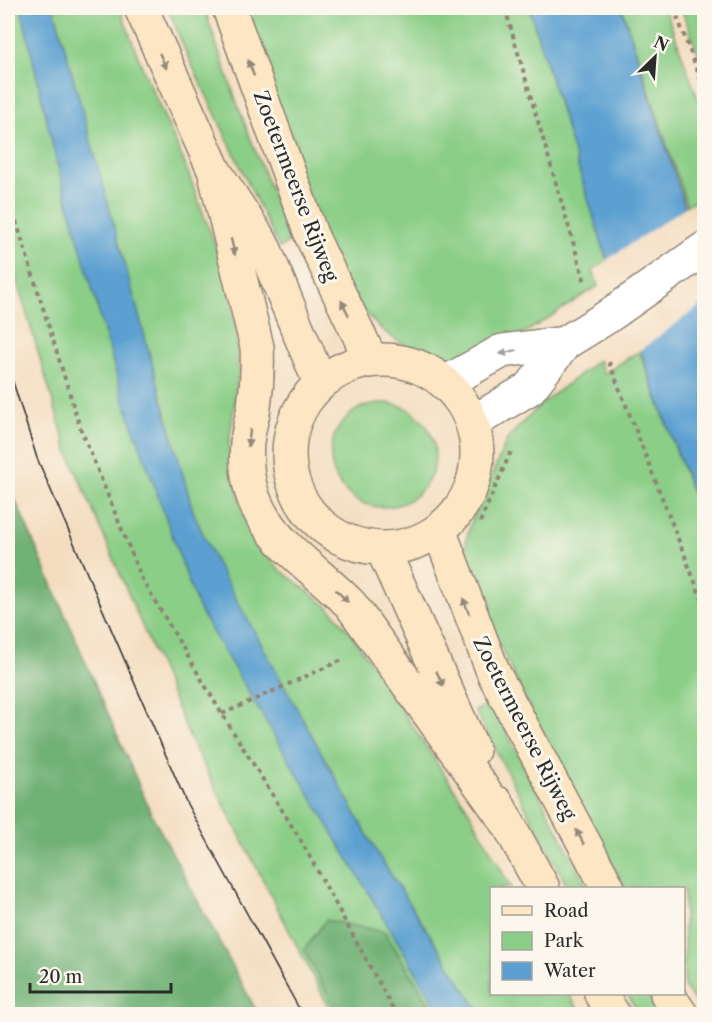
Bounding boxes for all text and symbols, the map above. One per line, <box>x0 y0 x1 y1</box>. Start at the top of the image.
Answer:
north arrow <box>625 27 685 87</box>
text: N <box>651 31 672 55</box>
one-way arrow <box>159 53 168 70</box>
one-way arrow <box>245 59 255 77</box>
street label: Zoetermeerse Rijweg <box>249 87 344 285</box>
one-way arrow <box>229 237 239 256</box>
one-way arrow <box>340 299 349 316</box>
one-way arrow <box>499 347 517 357</box>
one-way arrow <box>244 429 253 448</box>
one-way arrow <box>335 588 349 602</box>
one-way arrow <box>461 596 471 614</box>
street label: Zoetermeerse Rijweg <box>468 632 582 824</box>
one-way arrow <box>435 670 444 687</box>
one-way arrow <box>575 828 585 845</box>
legend <box>490 887 685 995</box>
text: Road <box>544 900 589 922</box>
text: Park <box>544 930 585 952</box>
scale bar <box>30 956 171 994</box>
text: Water <box>543 960 596 982</box>
text: 20 m <box>39 966 83 988</box>

